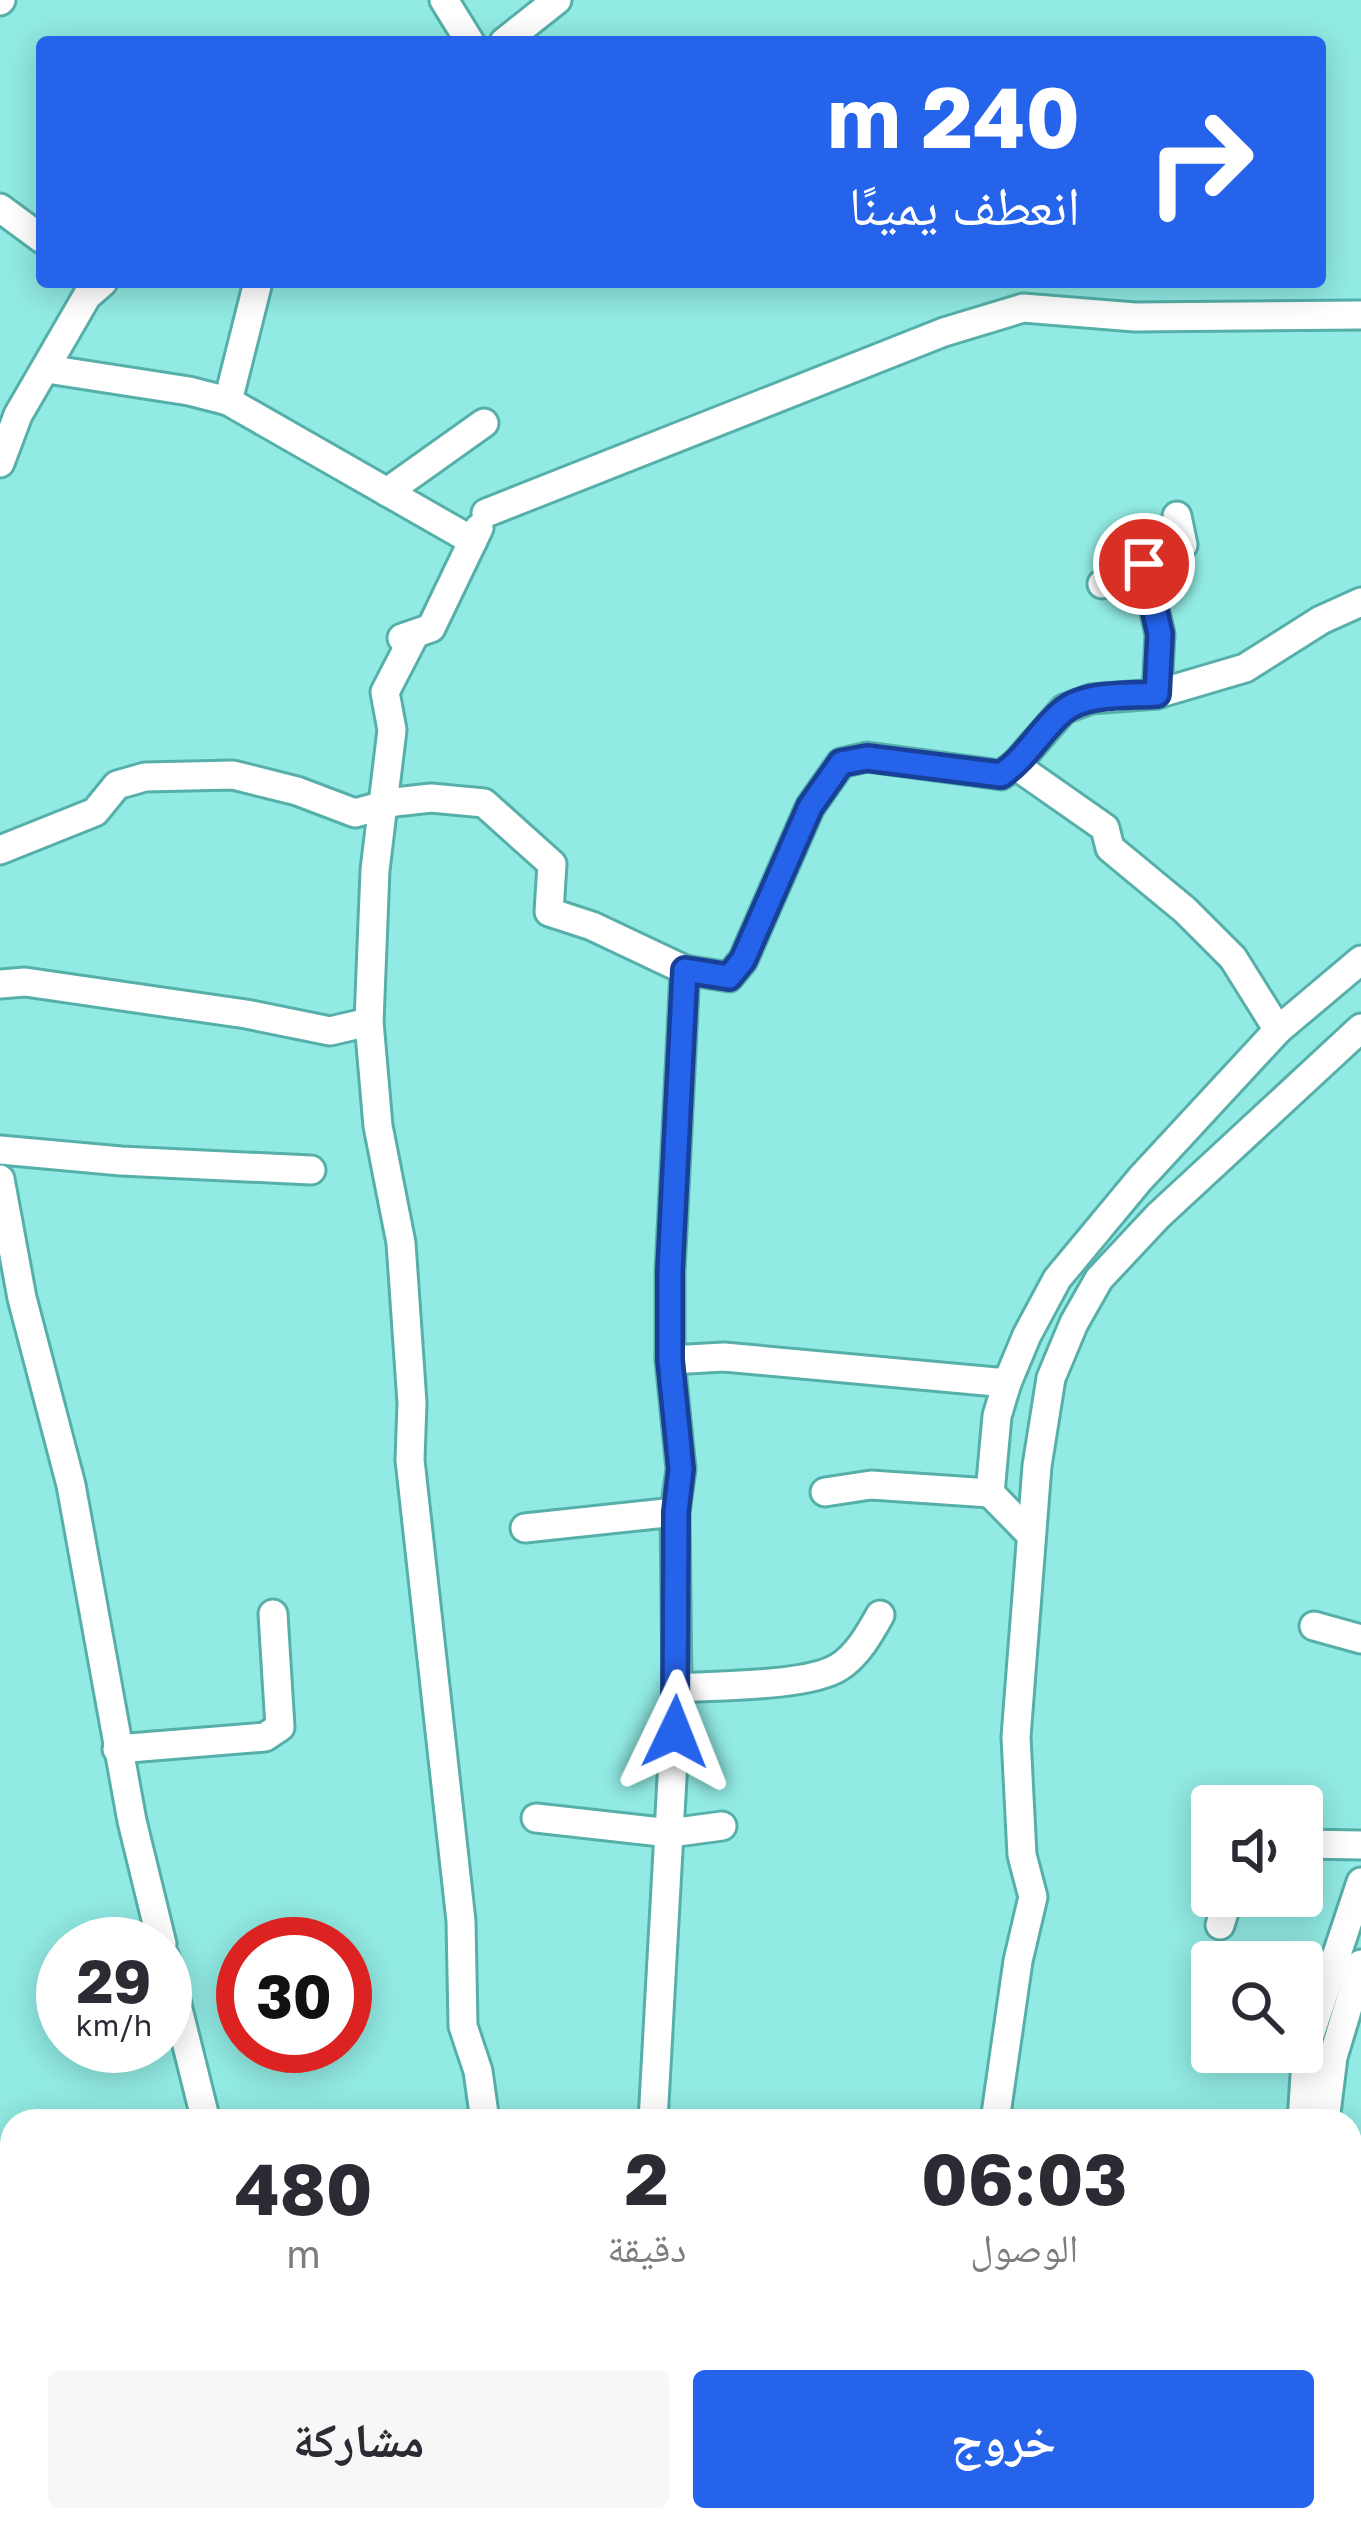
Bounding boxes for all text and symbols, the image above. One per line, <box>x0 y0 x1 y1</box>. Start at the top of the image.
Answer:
text: 240 m <box>827 66 1080 166</box>
icon: right <box>1122 84 1278 240</box>
text: انعطف يمينًا <box>849 172 1080 237</box>
pin <box>1093 513 1195 615</box>
icon: arrive <box>1111 531 1177 597</box>
position arrow <box>612 1669 738 1795</box>
map controls <box>1191 1785 1323 2073</box>
button: sound <box>1191 1785 1323 1917</box>
speed limit sign: 30 <box>216 1917 372 2073</box>
button: search <box>1191 1941 1323 2073</box>
text: 29 <box>77 1944 151 2016</box>
text: km/h <box>76 2007 152 2043</box>
text: 2 <box>625 2134 669 2221</box>
text: 06:03 <box>921 2134 1127 2221</box>
text: 480 <box>235 2144 373 2231</box>
text: دقيقة <box>607 2224 686 2271</box>
text: الوصول <box>970 2224 1078 2271</box>
text: m <box>286 2230 321 2277</box>
button: مشاركة <box>48 2370 669 2508</box>
button: خروج <box>693 2370 1314 2508</box>

